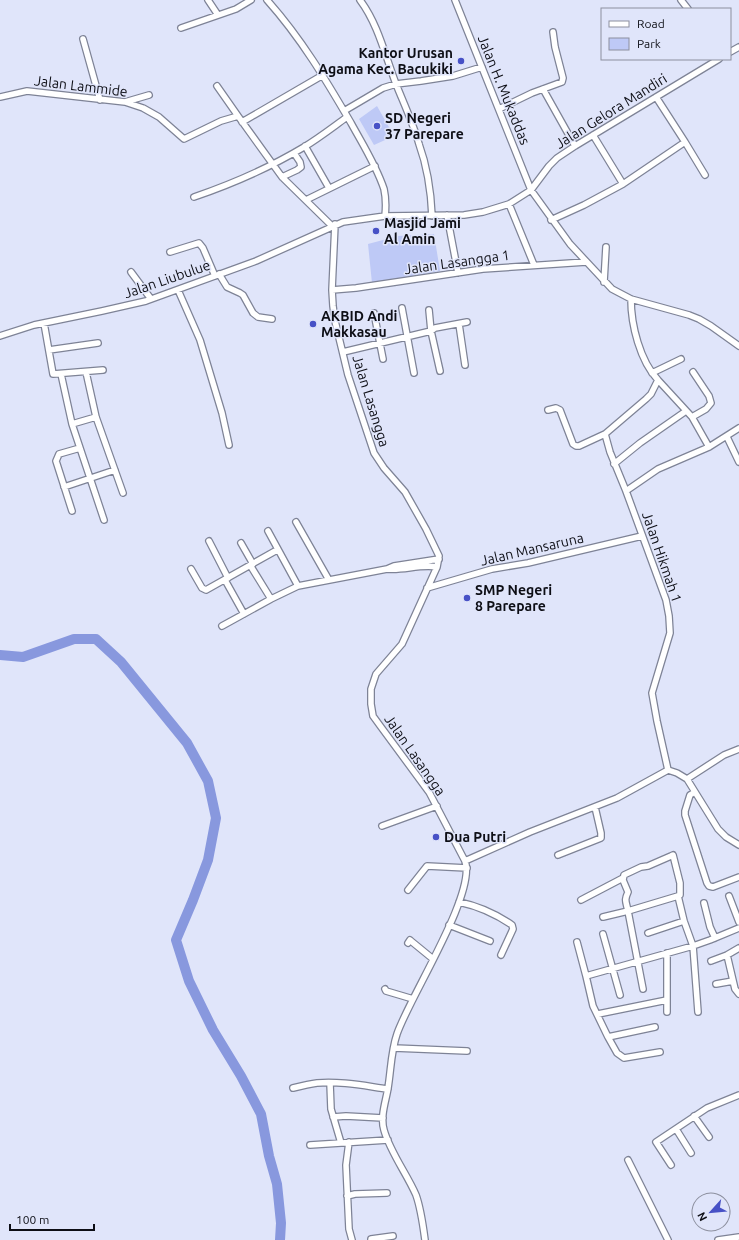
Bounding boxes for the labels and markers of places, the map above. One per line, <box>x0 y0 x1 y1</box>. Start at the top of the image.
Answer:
place label: Kantor Urusan Agama Kec. Bacukiki <box>318 45 453 77</box>
marker: Kantor Urusan Agama Kec. Bacukiki <box>456 56 466 66</box>
place label: SD Negeri 37 Parepare <box>385 110 464 142</box>
marker: SD Negeri 37 Parepare <box>372 121 382 131</box>
place label: Masjid Jami Al Amin <box>384 215 461 247</box>
marker: Masjid Jami Al Amin <box>371 226 381 236</box>
place label: AKBID Andi Makkasau <box>321 308 398 340</box>
marker: AKBID Andi Makkasau <box>308 319 318 329</box>
place label: SMP Negeri 8 Parepare <box>475 582 552 614</box>
marker: SMP Negeri 8 Parepare <box>462 593 472 603</box>
place label: Dua Putri <box>444 829 506 845</box>
marker: Dua Putri <box>431 832 441 842</box>

